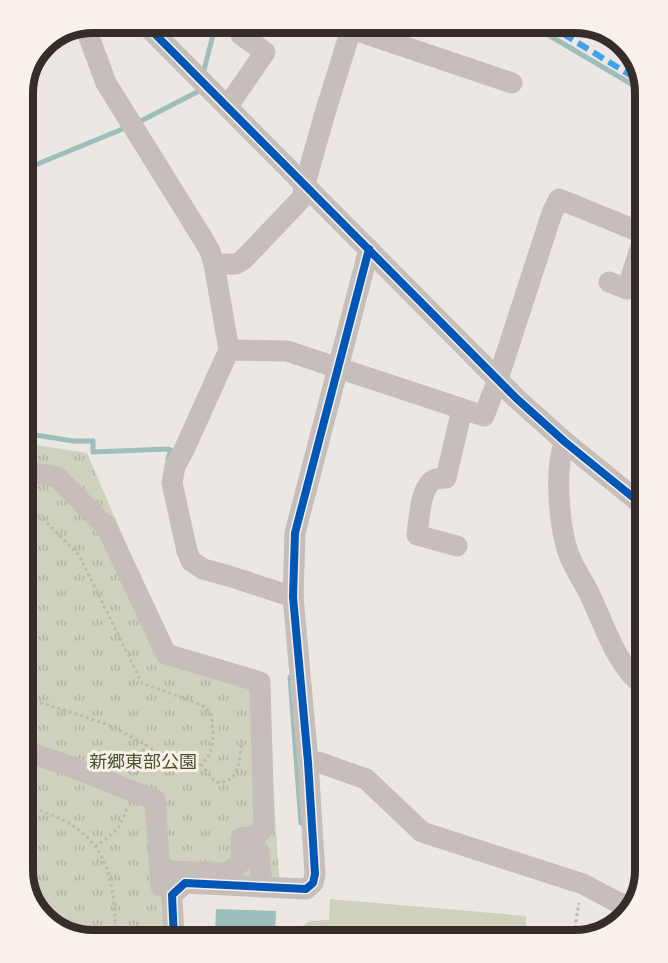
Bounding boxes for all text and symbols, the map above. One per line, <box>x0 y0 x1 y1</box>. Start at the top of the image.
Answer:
park label: 新郷東部公園 <box>89 751 197 773</box>

